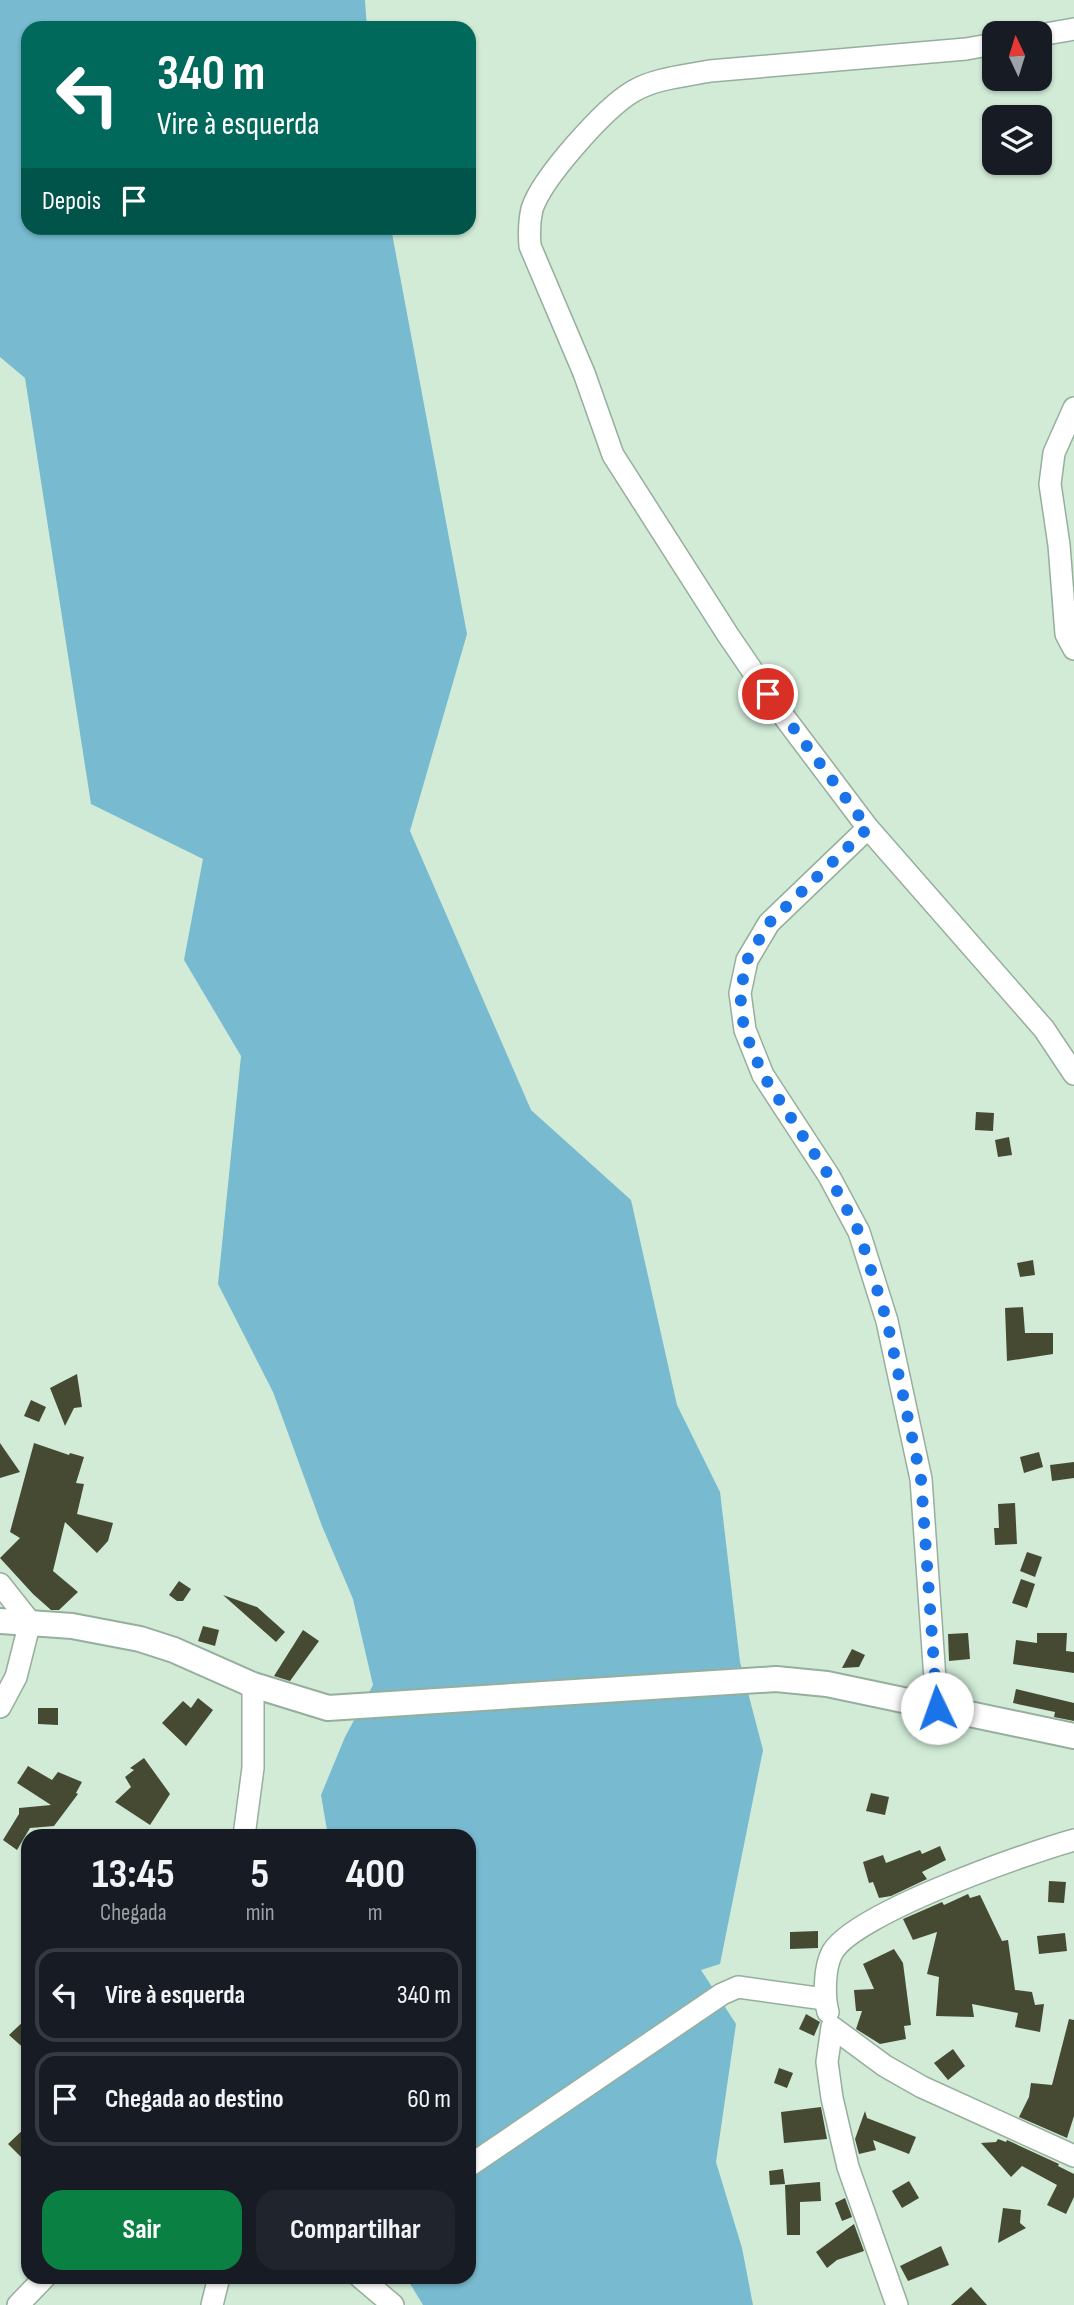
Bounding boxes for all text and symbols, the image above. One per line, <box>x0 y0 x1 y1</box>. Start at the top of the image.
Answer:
north arrow <box>982 21 1052 91</box>
map controls <box>982 21 1052 175</box>
text: 340 m <box>157 45 265 104</box>
icon: left <box>42 49 133 140</box>
text: Vire à esquerda <box>157 105 320 144</box>
button: layers <box>982 105 1052 175</box>
icon: arrive <box>115 182 153 220</box>
text: Depois <box>42 186 101 217</box>
pin <box>738 664 798 724</box>
icon: arrive <box>749 675 787 713</box>
position arrow <box>900 1671 974 1745</box>
text: 13:45 <box>92 1849 175 1900</box>
text: 5 <box>251 1849 269 1900</box>
text: 400 <box>345 1849 405 1900</box>
text: Chegada <box>100 1899 167 1927</box>
text: min <box>246 1899 275 1927</box>
text: m <box>368 1899 383 1927</box>
icon: left <box>46 1976 84 2014</box>
text: Vire à esquerda <box>105 1980 245 2011</box>
text: 340 m <box>397 1980 451 2011</box>
icon: arrive <box>46 2080 84 2118</box>
text: Chegada ao destino <box>105 2084 284 2115</box>
text: 60 m <box>407 2084 451 2115</box>
button: Sair <box>42 2190 242 2270</box>
button: Compartilhar <box>256 2190 455 2270</box>

